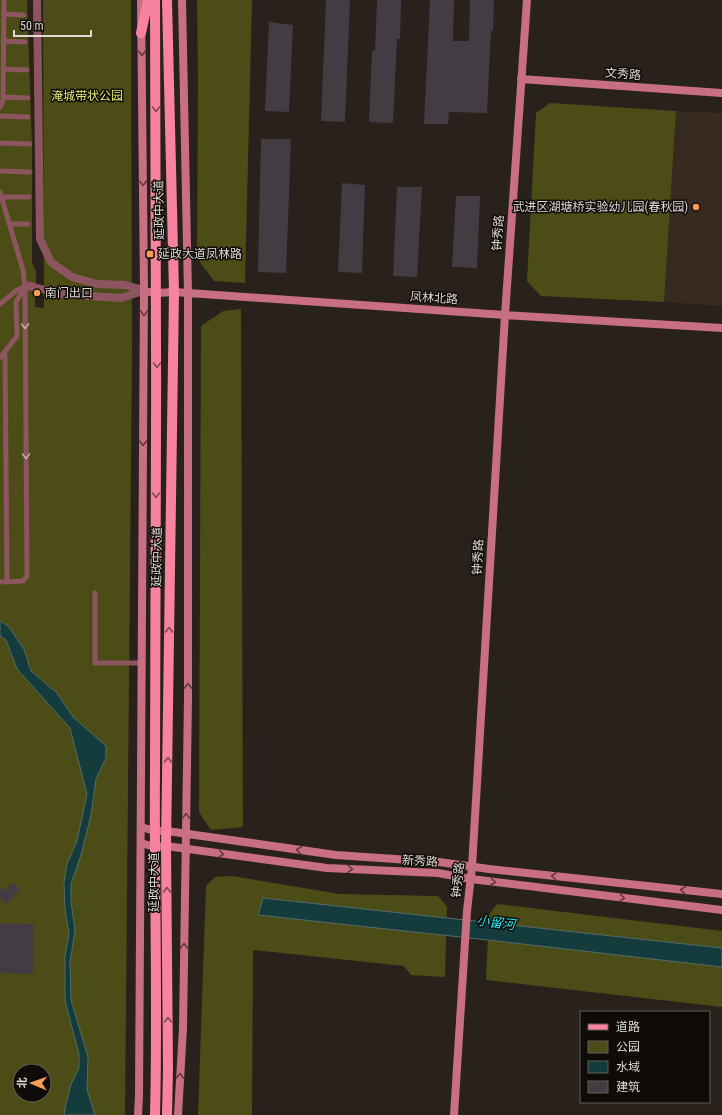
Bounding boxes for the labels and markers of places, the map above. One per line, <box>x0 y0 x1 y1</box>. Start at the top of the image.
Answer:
place label: 武进区湖塘桥实验幼儿园(春秋园) <box>512 200 688 214</box>
marker: 武进区湖塘桥实验幼儿园(春秋园) <box>691 202 701 212</box>
place label: 延政大道凤林路 <box>158 247 242 261</box>
marker: 延政大道凤林路 <box>145 249 155 259</box>
place label: 南门出口 <box>45 286 93 300</box>
marker: 南门出口 <box>32 288 42 298</box>

